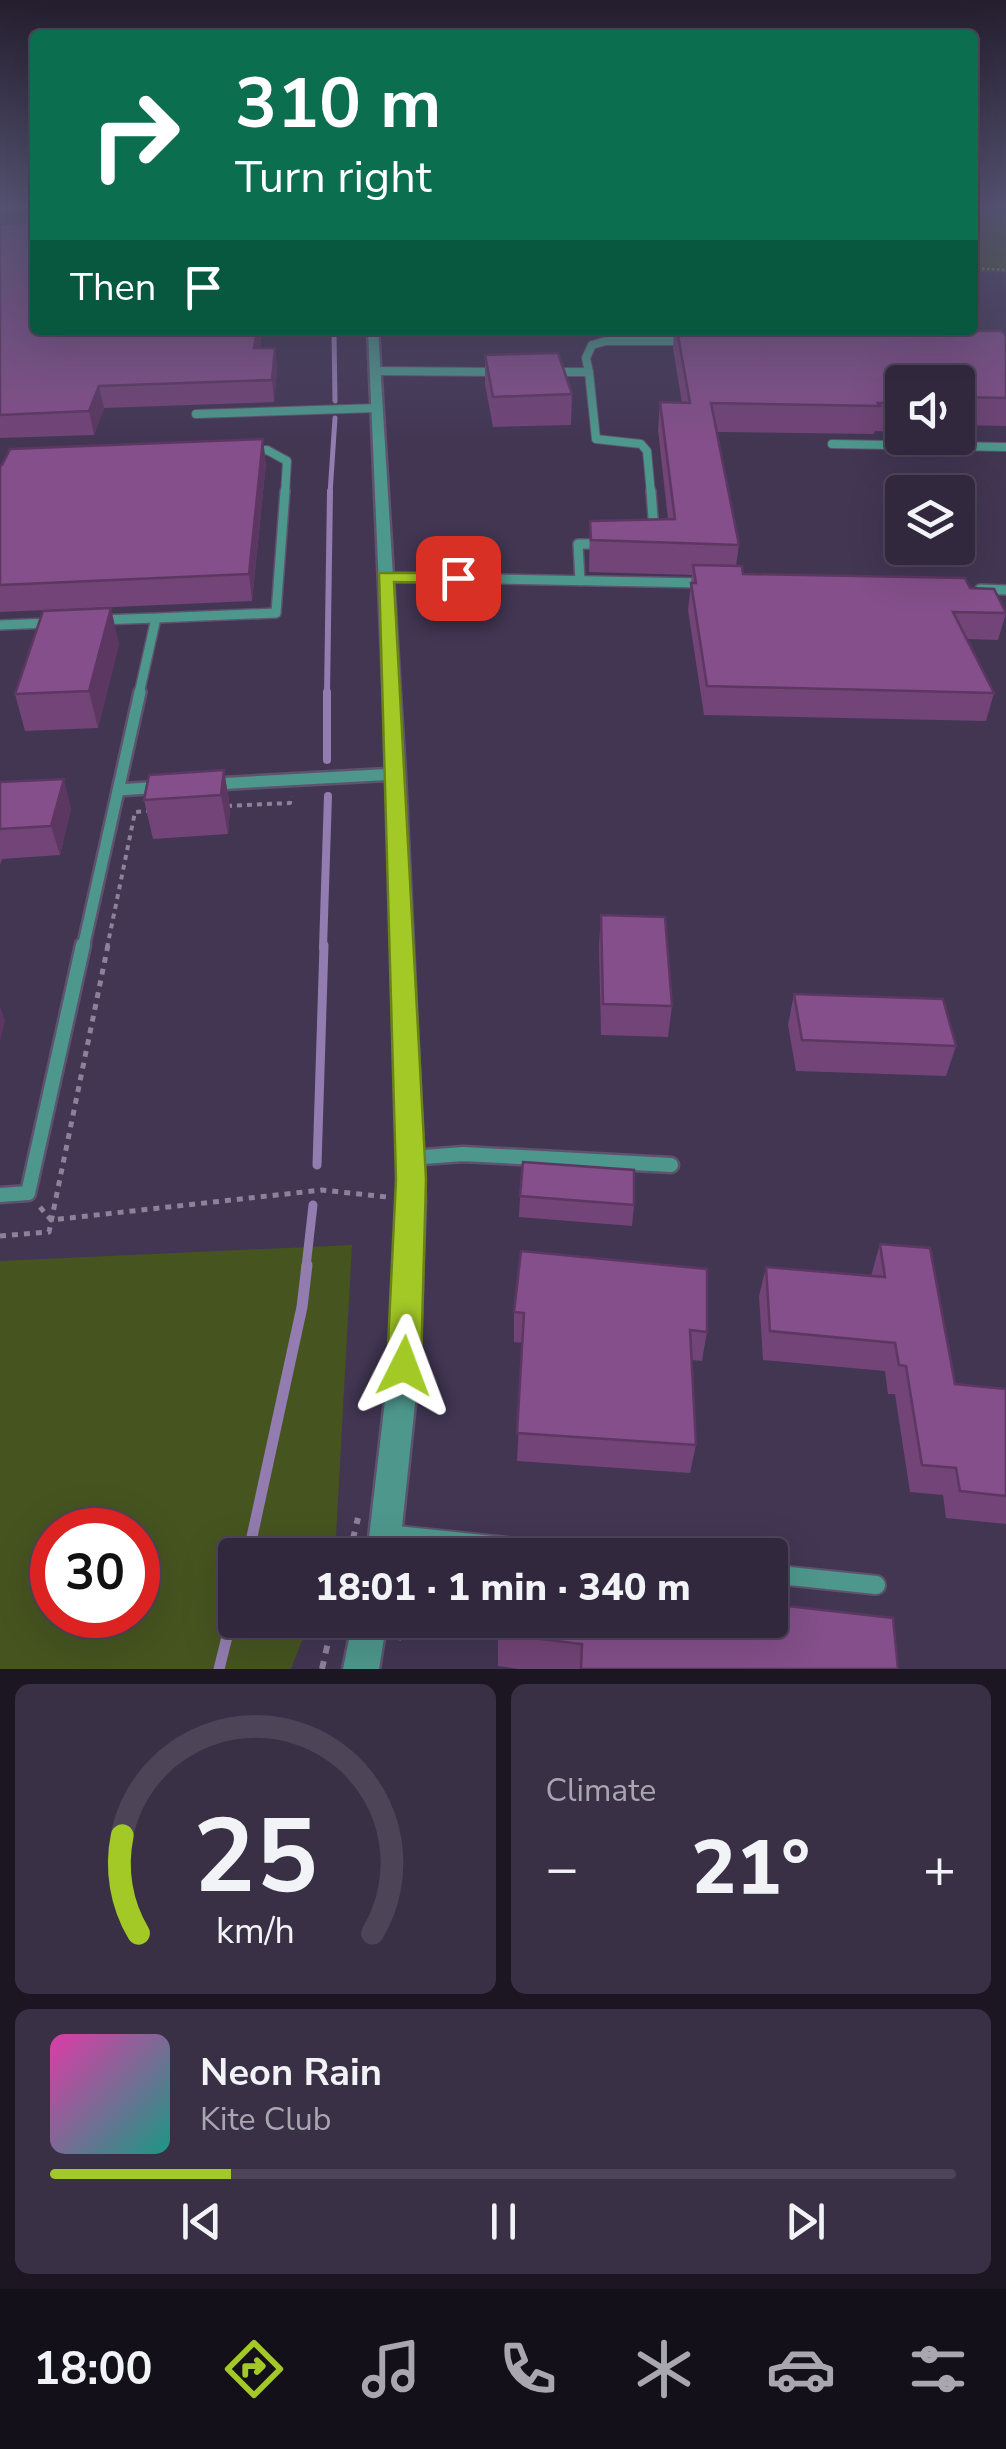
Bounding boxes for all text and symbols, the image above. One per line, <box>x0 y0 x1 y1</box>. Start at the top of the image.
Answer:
text: 310 m <box>235 56 441 152</box>
icon: right <box>70 70 200 200</box>
text: Turn right <box>235 147 432 208</box>
icon: arrive <box>176 260 231 315</box>
text: Then <box>70 262 156 313</box>
map controls <box>885 365 975 565</box>
button: sound <box>885 365 975 455</box>
button: layers <box>885 475 975 565</box>
pin <box>416 536 501 621</box>
icon: arrive <box>431 551 486 606</box>
position arrow <box>352 1314 456 1418</box>
speed limit sign: 30 <box>30 1508 160 1638</box>
text: 18:01 · 1 min · 340 m <box>315 1562 691 1613</box>
text: Climate <box>546 1769 656 1812</box>
text: 25 <box>193 1786 318 1928</box>
text: 21° <box>691 1817 810 1919</box>
text: − <box>546 1831 579 1906</box>
text: + <box>923 1831 956 1906</box>
text: km/h <box>216 1907 295 1956</box>
text: Neon Rain <box>200 2047 382 2098</box>
text: Kite Club <box>200 2098 331 2141</box>
icon: previous <box>174 2194 229 2249</box>
icon: pause <box>476 2194 531 2249</box>
icon: next <box>778 2194 833 2249</box>
icon: directions <box>219 2334 289 2404</box>
icon: music <box>356 2334 426 2404</box>
icon: phone <box>493 2334 563 2404</box>
icon: climate <box>629 2334 699 2404</box>
icon: car <box>766 2334 836 2404</box>
icon: filters <box>903 2334 973 2404</box>
text: 18:00 <box>33 2339 153 2400</box>

